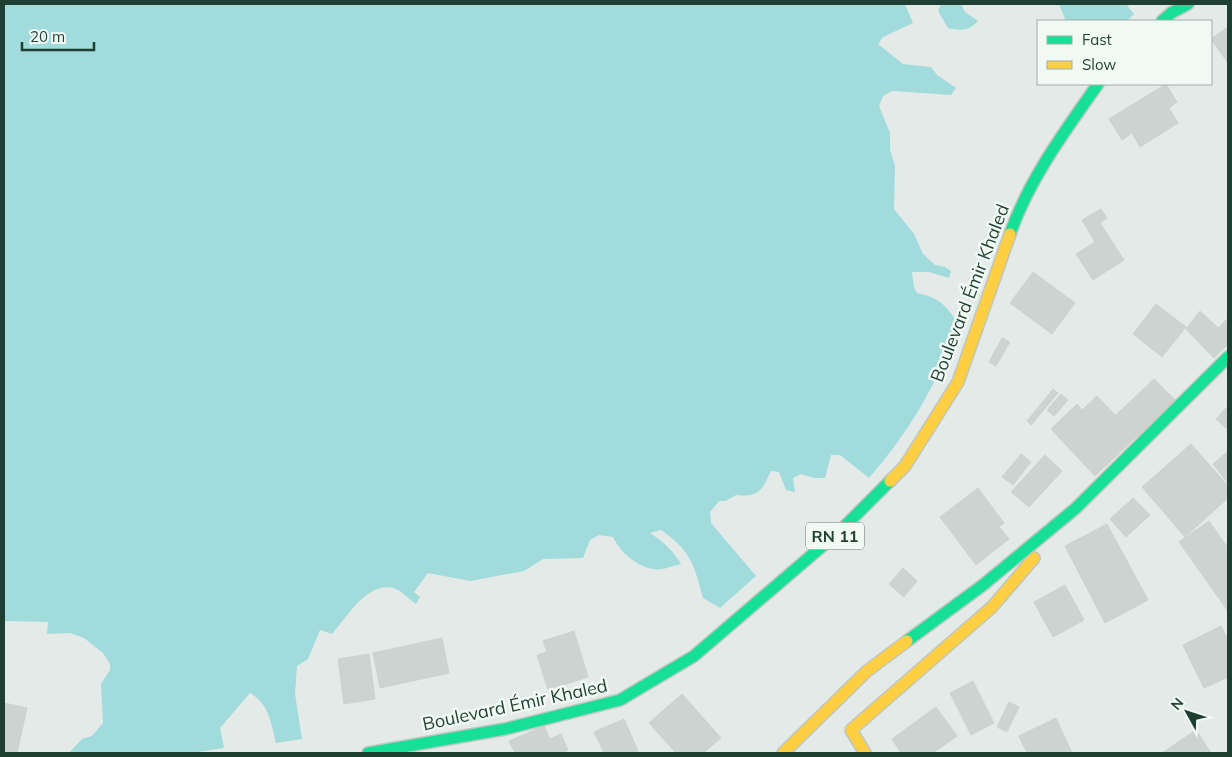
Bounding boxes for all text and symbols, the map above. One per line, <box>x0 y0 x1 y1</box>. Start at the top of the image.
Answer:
scale bar <box>22 20 95 52</box>
legend <box>1037 20 1212 85</box>
text: 20 m <box>30 27 65 46</box>
text: Fast <box>1082 30 1112 49</box>
text: Slow <box>1082 55 1116 74</box>
street label: Boulevard Émir Khaled <box>925 201 1014 385</box>
road number: RN 11 <box>806 522 864 550</box>
street label: Boulevard Émir Khaled <box>420 674 609 735</box>
north arrow <box>1162 687 1212 737</box>
text: N <box>1167 694 1187 713</box>

